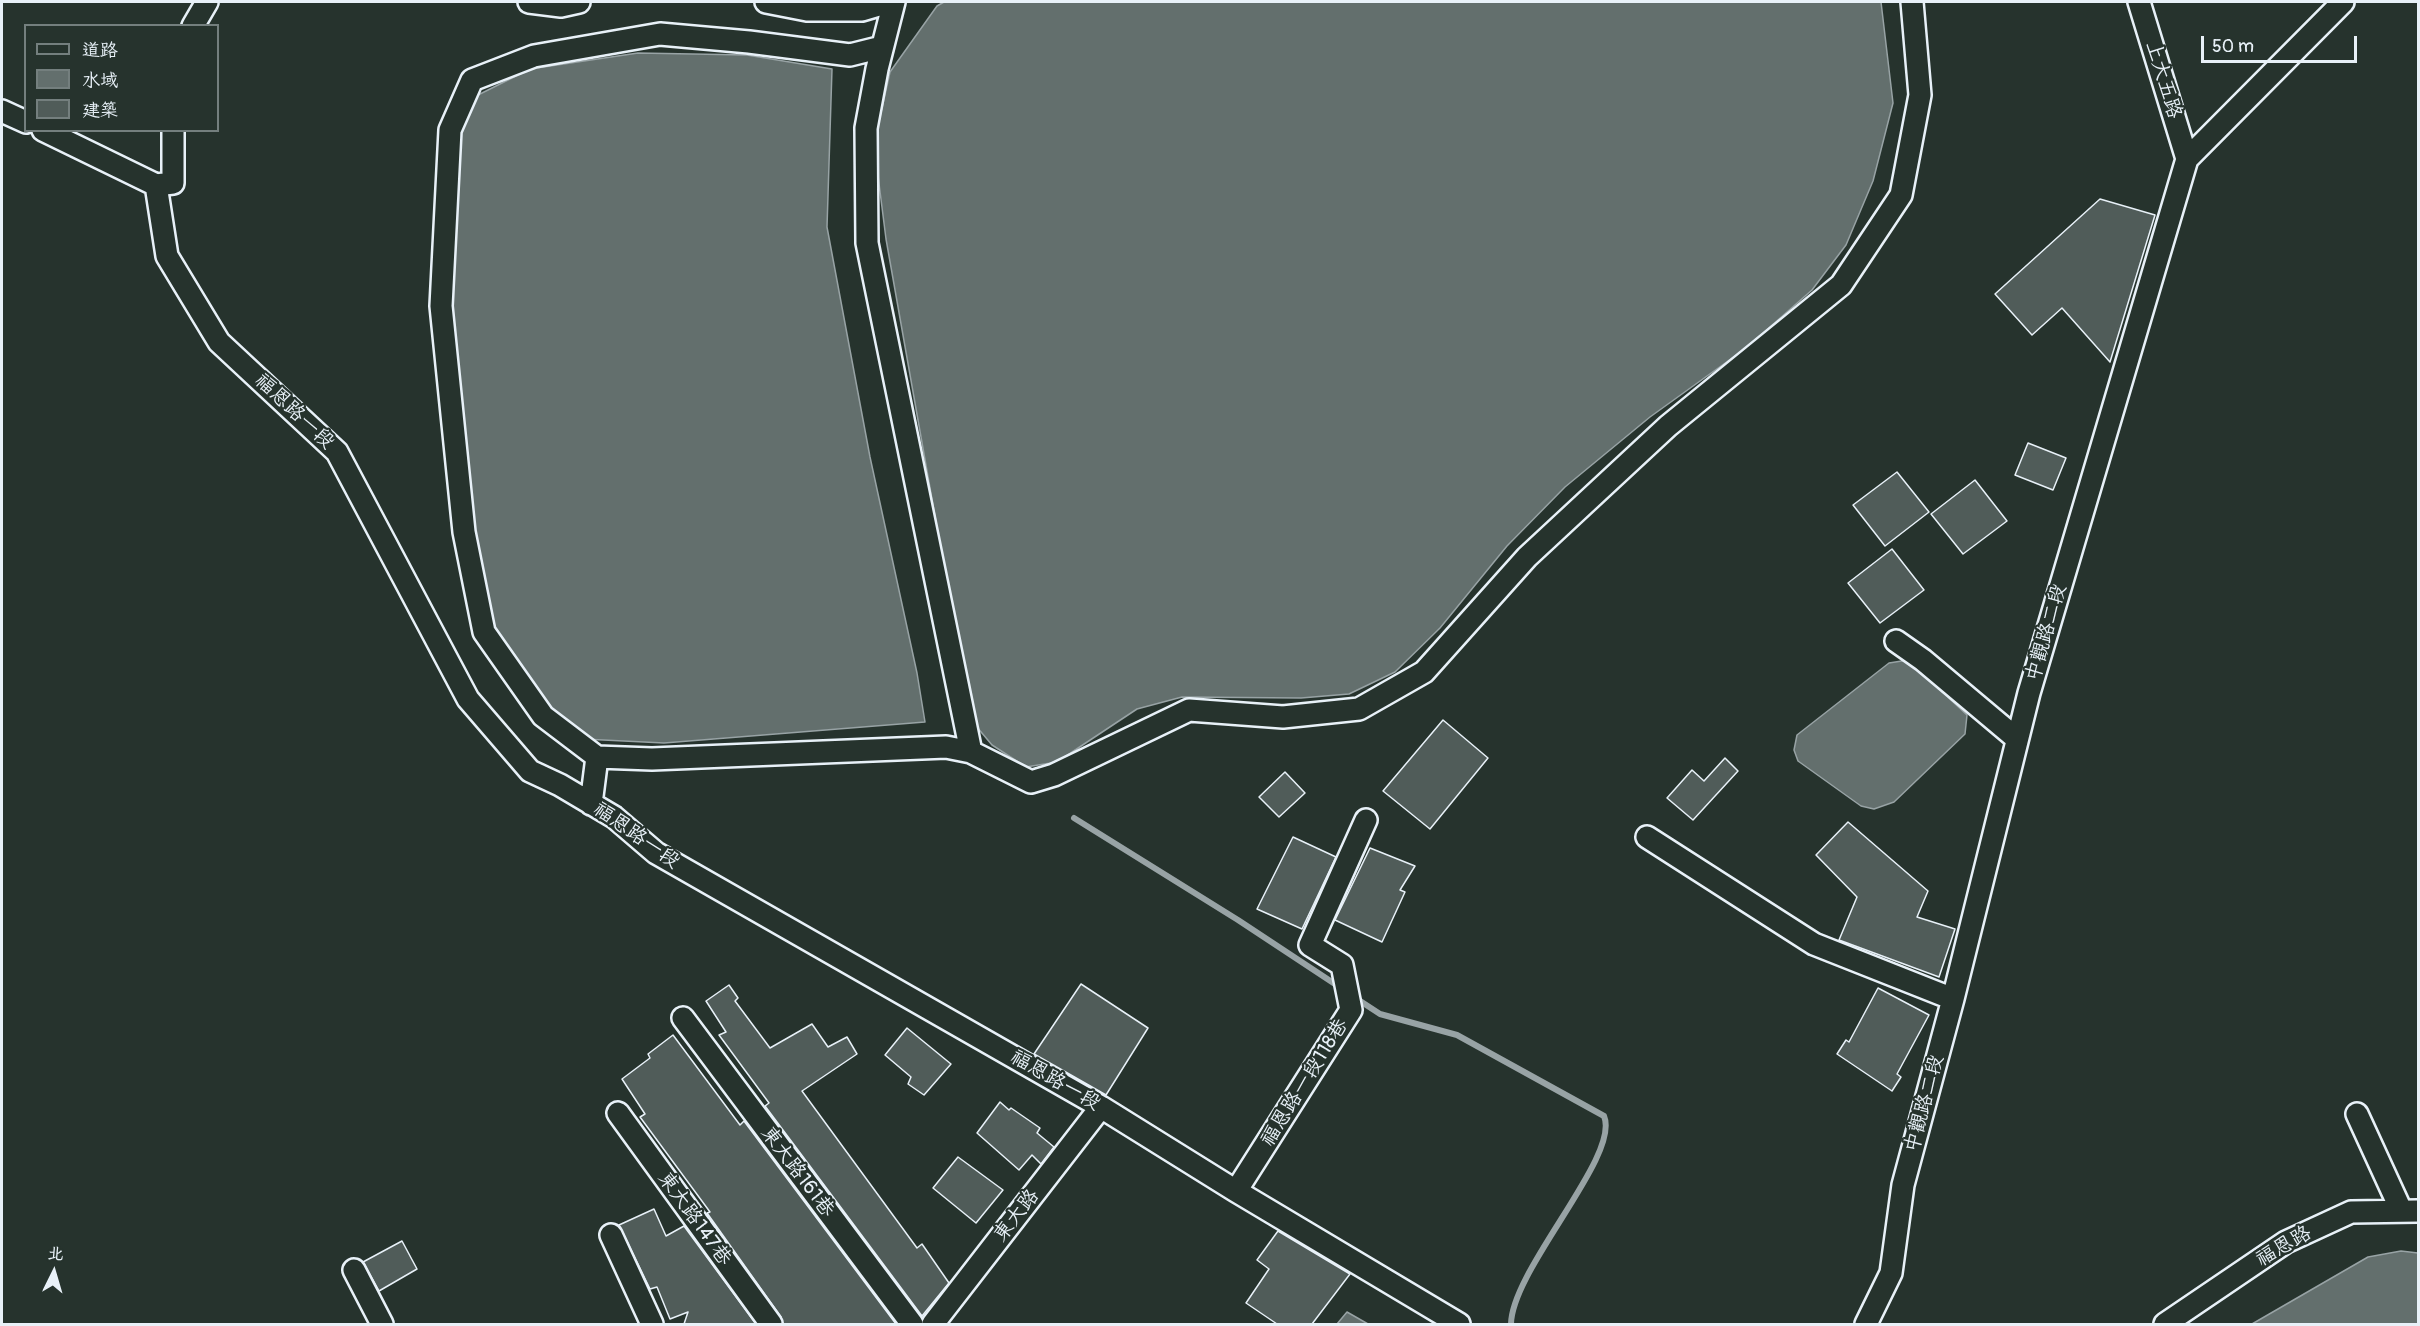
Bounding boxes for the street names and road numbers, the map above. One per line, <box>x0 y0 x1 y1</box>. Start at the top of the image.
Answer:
street label: 上大五路 <box>2140 38 2186 122</box>
street label: 福恩路一段 <box>249 369 339 455</box>
street label: 中觀路二段 <box>2022 582 2072 684</box>
street label: 福恩路一段 <box>588 797 684 875</box>
street label: 福恩路一段118巷 <box>1256 1015 1354 1151</box>
street label: 福恩路一段 <box>1006 1046 1104 1116</box>
street label: 中觀路二段 <box>1900 1053 1950 1155</box>
street label: 東大路161巷 <box>755 1122 839 1222</box>
street label: 東大路147巷 <box>652 1167 736 1271</box>
street label: 東大路 <box>989 1185 1045 1247</box>
street label: 福恩路 <box>2252 1222 2316 1272</box>

